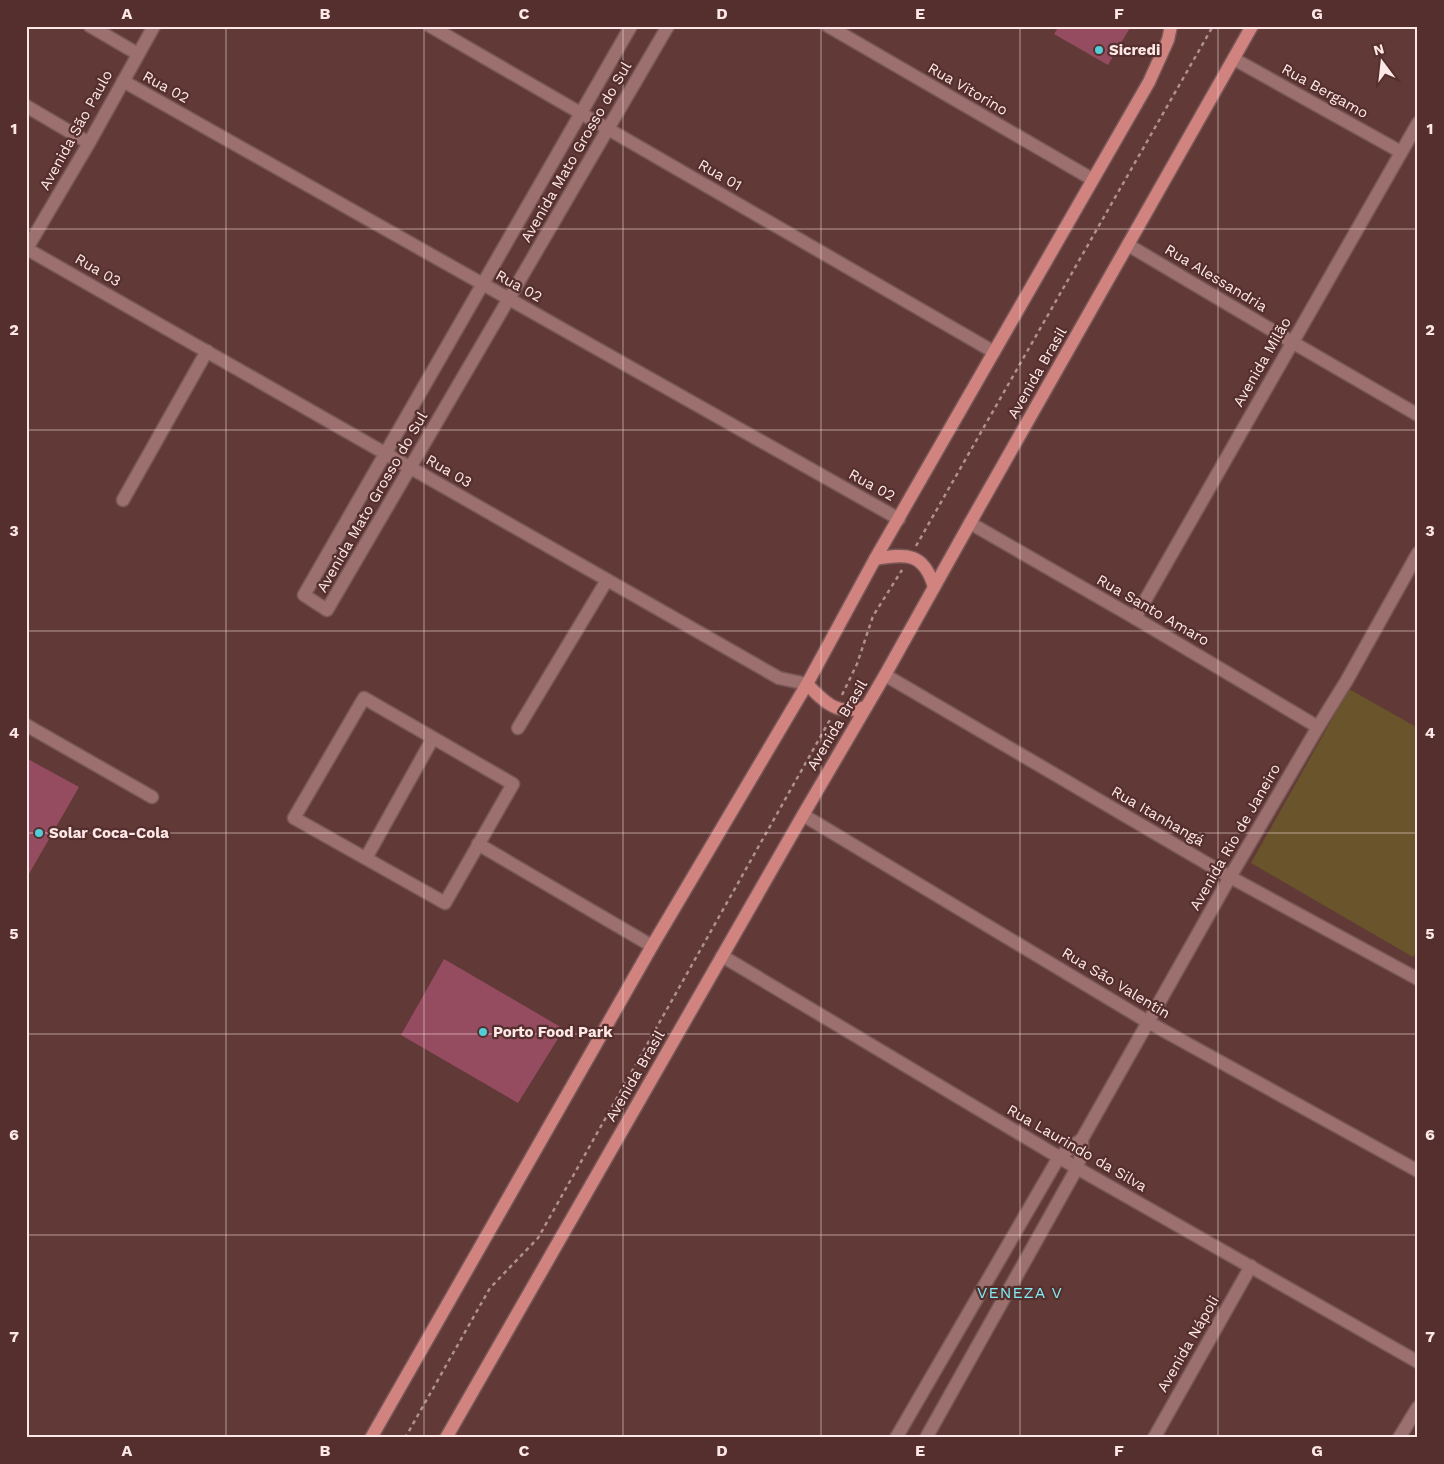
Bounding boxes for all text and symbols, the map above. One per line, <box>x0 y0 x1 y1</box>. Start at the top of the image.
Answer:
text: A <box>122 4 133 23</box>
text: B <box>320 4 331 23</box>
text: C <box>519 4 530 23</box>
text: D <box>716 4 728 23</box>
text: E <box>915 4 925 23</box>
text: F <box>1114 4 1124 23</box>
text: G <box>1311 4 1323 23</box>
north arrow <box>1356 38 1406 88</box>
text: N <box>1372 40 1386 59</box>
place label: Sicredi <box>1109 41 1160 59</box>
marker: Sicredi <box>1093 44 1105 56</box>
street label: Avenida Mato Grosso do Sul <box>517 58 635 246</box>
street label: Rua Vitorino <box>925 59 1011 119</box>
street label: Rua Bergamo <box>1279 60 1371 122</box>
street label: Avenida São Paulo <box>36 67 116 193</box>
street label: Rua 02 <box>140 67 192 107</box>
text: 1 <box>11 119 17 138</box>
text: 1 <box>1427 119 1433 138</box>
street label: Rua 01 <box>695 155 745 195</box>
street label: Rua Alessandria <box>1161 240 1271 316</box>
street label: Rua 03 <box>72 250 124 290</box>
street label: Rua 02 <box>493 266 545 306</box>
street label: Avenida Milão <box>1229 314 1295 410</box>
text: 2 <box>9 320 19 339</box>
text: 2 <box>1425 320 1435 339</box>
street label: Avenida Brasil <box>1004 324 1071 422</box>
street label: Avenida Mato Grosso do Sul <box>313 408 431 596</box>
street label: Rua 03 <box>423 451 475 491</box>
street label: Rua 02 <box>846 465 898 505</box>
text: 3 <box>9 521 19 540</box>
text: 3 <box>1425 521 1435 540</box>
street label: Rua Santo Amaro <box>1094 570 1212 650</box>
street label: Avenida Brasil <box>803 676 871 774</box>
text: 4 <box>9 723 19 742</box>
text: 4 <box>1425 723 1435 742</box>
street label: Avenida Rio de Janeiro <box>1186 761 1284 913</box>
street label: Rua Itanhangá <box>1108 782 1208 850</box>
place label: Solar Coca-Cola <box>49 824 169 842</box>
marker: Solar Coca-Cola <box>33 827 45 839</box>
text: 5 <box>9 924 19 943</box>
text: 5 <box>1425 924 1435 943</box>
street label: Rua São Valentin <box>1059 944 1173 1022</box>
place label: Porto Food Park <box>493 1023 613 1041</box>
marker: Porto Food Park <box>477 1026 489 1038</box>
street label: Avenida Brasil <box>602 1027 669 1125</box>
street label: Rua Laurindo da Silva <box>1004 1101 1151 1196</box>
text: 6 <box>9 1125 19 1144</box>
text: 6 <box>1425 1125 1435 1144</box>
district label: VENEZA V <box>977 1283 1063 1302</box>
street label: Avenida Nápoli <box>1153 1293 1223 1395</box>
text: 7 <box>9 1327 19 1346</box>
text: 7 <box>1425 1327 1435 1346</box>
text: A <box>122 1441 133 1460</box>
text: B <box>320 1441 331 1460</box>
text: C <box>519 1441 530 1460</box>
text: D <box>716 1441 728 1460</box>
text: E <box>915 1441 925 1460</box>
text: F <box>1114 1441 1124 1460</box>
text: G <box>1311 1441 1323 1460</box>

